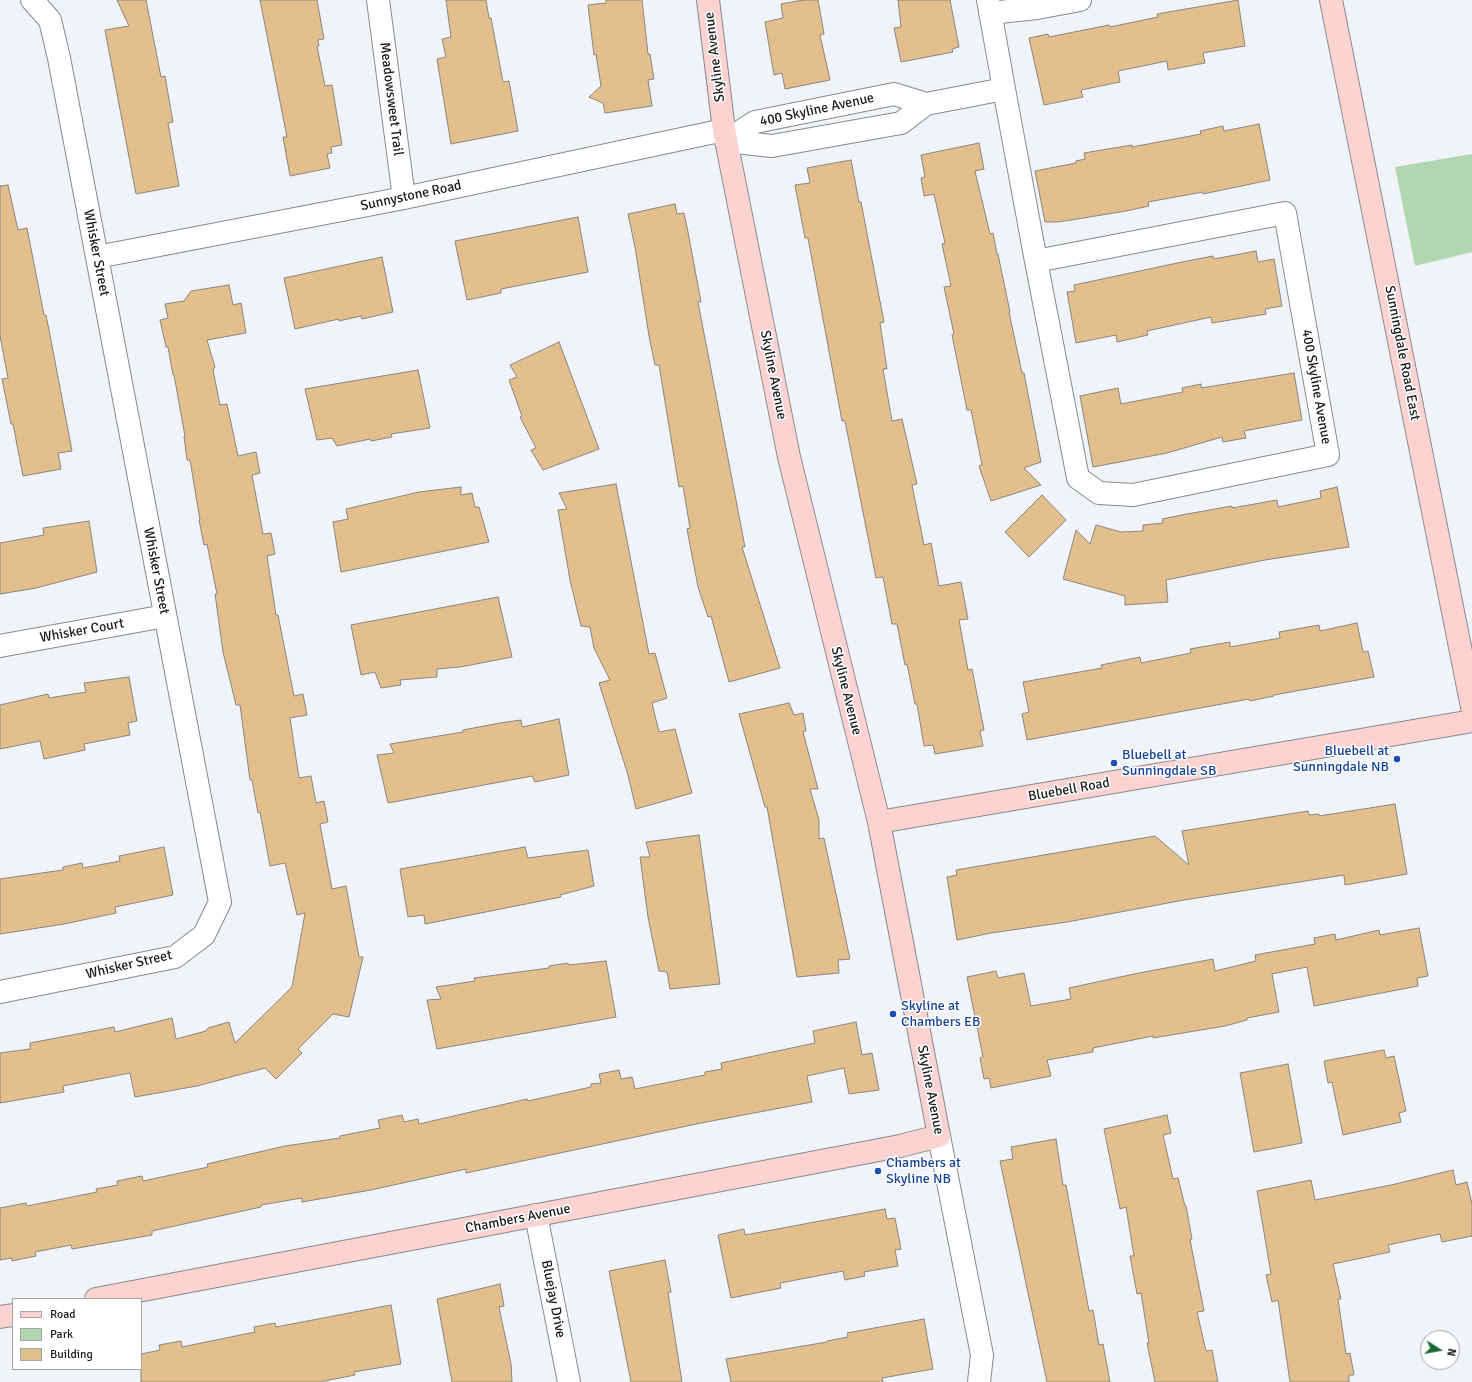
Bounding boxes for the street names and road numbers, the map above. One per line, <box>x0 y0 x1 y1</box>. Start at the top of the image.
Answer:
street label: Skyline Avenue <box>701 11 729 103</box>
street label: Meadowsweet Trail <box>376 41 406 157</box>
street label: 400 Skyline Avenue <box>758 90 876 130</box>
street label: Sunnystone Road <box>359 177 463 215</box>
street label: Whisker Street <box>79 208 113 298</box>
street label: Sunningdale Road East <box>1381 284 1423 422</box>
street label: 400 Skyline Avenue <box>1298 328 1334 446</box>
street label: Skyline Avenue <box>756 329 790 421</box>
street label: Whisker Street <box>139 526 173 616</box>
street label: Whisker Court <box>39 615 125 647</box>
street label: Skyline Avenue <box>827 645 865 737</box>
street label: Bluebell Road <box>1027 775 1111 805</box>
street label: Whisker Street <box>84 947 174 983</box>
street label: Skyline Avenue <box>913 1044 947 1136</box>
street label: Chambers Avenue <box>464 1201 572 1237</box>
street label: Bluejay Drive <box>537 1259 569 1339</box>

